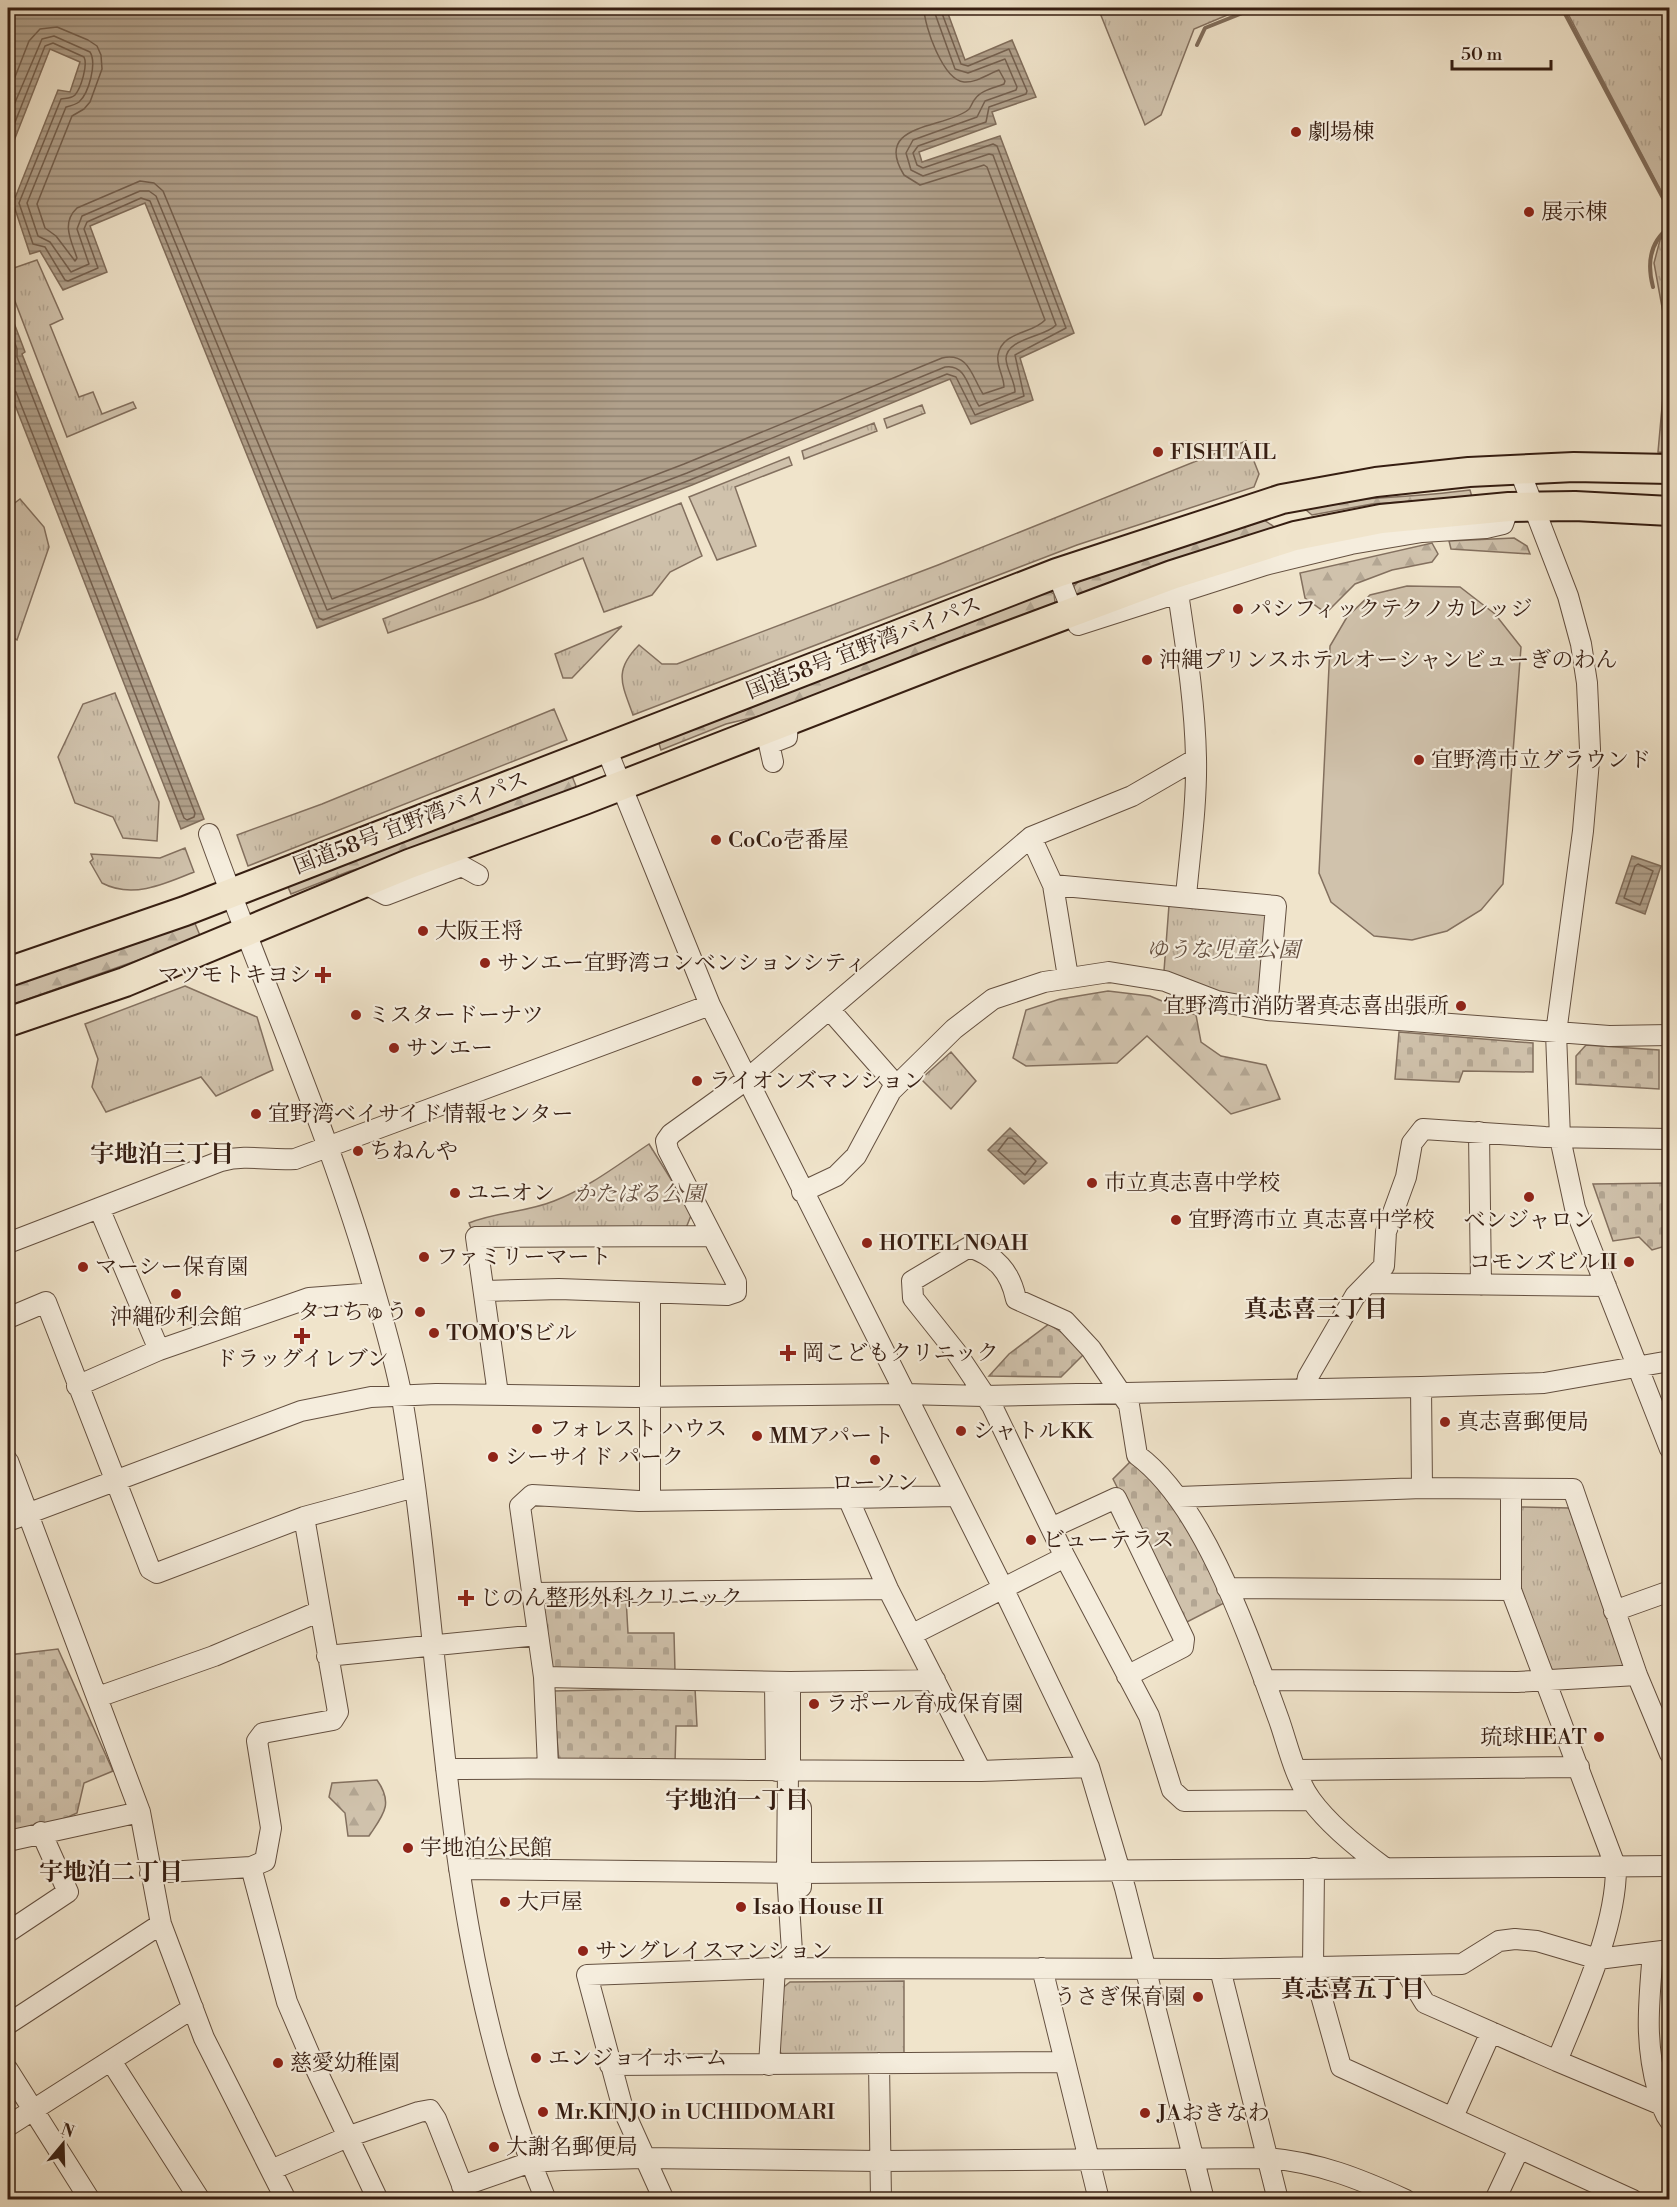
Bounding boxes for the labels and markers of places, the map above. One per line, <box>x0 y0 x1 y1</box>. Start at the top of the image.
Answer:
place label: 劇場棟 <box>1308 119 1374 146</box>
marker: 劇場棟 <box>1289 125 1303 139</box>
place label: 展示棟 <box>1541 199 1607 226</box>
marker: 展示棟 <box>1522 205 1536 219</box>
place label: FISHTAIL <box>1170 439 1276 466</box>
marker: FISHTAIL <box>1151 445 1165 459</box>
place label: パシフィックテクノカレッジ <box>1250 596 1532 623</box>
marker: パシフィックテクノカレッジ <box>1231 602 1245 616</box>
place label: 沖縄プリンスホテルオーシャンビューぎのわん <box>1159 647 1617 674</box>
marker: 沖縄プリンスホテルオーシャンビューぎのわん <box>1140 653 1154 667</box>
place label: 宜野湾市立グラウンド <box>1431 747 1651 774</box>
marker: 宜野湾市立グラウンド <box>1412 753 1426 767</box>
place label: CoCo壱番屋 <box>728 827 849 854</box>
marker: CoCo壱番屋 <box>709 833 723 847</box>
place label: 大阪王将 <box>435 918 523 945</box>
marker: 大阪王将 <box>416 924 430 938</box>
place label: サンエー宜野湾コンベンションシティ <box>497 950 867 977</box>
marker: サンエー宜野湾コンベンションシティ <box>478 956 492 970</box>
place label: マツモトキヨシ <box>158 962 311 989</box>
marker: マツモトキヨシ <box>316 968 330 982</box>
place label: 宜野湾市消防署真志喜出張所 <box>1163 993 1449 1020</box>
marker: 宜野湾市消防署真志喜出張所 <box>1454 999 1468 1013</box>
place label: ミスタードーナツ <box>368 1002 544 1029</box>
marker: ミスタードーナツ <box>349 1008 363 1022</box>
place label: サンエー <box>406 1035 493 1062</box>
marker: サンエー <box>387 1041 401 1055</box>
place label: ライオンズマンション <box>709 1068 926 1095</box>
marker: ライオンズマンション <box>690 1074 704 1088</box>
place label: 宜野湾ベイサイド情報センター <box>268 1101 574 1128</box>
marker: 宜野湾ベイサイド情報センター <box>249 1107 263 1121</box>
place label: ちねんや <box>370 1138 458 1165</box>
marker: ちねんや <box>351 1144 365 1158</box>
place label: 市立真志喜中学校 <box>1104 1170 1280 1197</box>
marker: 市立真志喜中学校 <box>1085 1176 1099 1190</box>
place label: ユニオン <box>467 1180 555 1207</box>
marker: ユニオン <box>448 1186 462 1200</box>
marker: ベンジャロン <box>1522 1190 1536 1204</box>
place label: 宜野湾市立 真志喜中学校 <box>1188 1207 1435 1234</box>
place label: ベンジャロン <box>1463 1207 1595 1234</box>
marker: 宜野湾市立 真志喜中学校 <box>1169 1213 1183 1227</box>
place label: HOTEL NOAH <box>879 1230 1029 1257</box>
marker: HOTEL NOAH <box>860 1236 874 1250</box>
place label: ファミリーマート <box>436 1244 612 1271</box>
place label: コモンズビルII <box>1469 1249 1618 1276</box>
marker: ファミリーマート <box>417 1250 431 1264</box>
place label: マーシー保育園 <box>95 1254 249 1281</box>
marker: コモンズビルII <box>1622 1255 1636 1269</box>
marker: マーシー保育園 <box>76 1260 90 1274</box>
marker: 沖縄砂利会館 <box>169 1287 183 1301</box>
place label: タコちゅう <box>298 1299 408 1326</box>
place label: 沖縄砂利会館 <box>110 1304 242 1331</box>
marker: タコちゅう <box>413 1305 427 1319</box>
place label: TOMO'Sビル <box>446 1320 577 1347</box>
marker: TOMO'Sビル <box>427 1326 441 1340</box>
marker: ドラッグイレブン <box>295 1329 309 1343</box>
place label: 岡こどもクリニック <box>802 1340 999 1367</box>
marker: 岡こどもクリニック <box>779 1344 797 1362</box>
place label: ドラッグイレブン <box>215 1346 389 1373</box>
place label: 真志喜郵便局 <box>1457 1409 1589 1436</box>
marker: 真志喜郵便局 <box>1438 1415 1452 1429</box>
place label: フォレスト ハウス <box>549 1416 727 1443</box>
place label: シャトルKK <box>973 1418 1095 1445</box>
marker: フォレスト ハウス <box>530 1422 544 1436</box>
place label: MMアパート <box>769 1423 894 1450</box>
marker: シャトルKK <box>954 1424 968 1438</box>
marker: MMアパート <box>750 1429 764 1443</box>
place label: シーサイド パーク <box>505 1444 684 1471</box>
marker: シーサイド パーク <box>486 1450 500 1464</box>
marker: ローソン <box>868 1453 882 1467</box>
place label: ローソン <box>831 1470 919 1497</box>
place label: ビューテラス <box>1043 1527 1174 1554</box>
marker: ビューテラス <box>1024 1533 1038 1547</box>
place label: じのん整形外科クリニック <box>480 1585 743 1612</box>
marker: じのん整形外科クリニック <box>457 1589 475 1607</box>
place label: ラポール育成保育園 <box>826 1691 1024 1718</box>
marker: ラポール育成保育園 <box>807 1697 821 1711</box>
place label: 琉球HEAT <box>1480 1724 1587 1751</box>
marker: 琉球HEAT <box>1592 1730 1606 1744</box>
place label: 宇地泊公民館 <box>420 1835 552 1862</box>
marker: 宇地泊公民館 <box>401 1841 415 1855</box>
place label: 大戸屋 <box>517 1889 583 1916</box>
place label: Isao House II <box>753 1894 884 1921</box>
marker: 大戸屋 <box>498 1895 512 1909</box>
marker: Isao House II <box>734 1900 748 1914</box>
place label: サングレイスマンション <box>595 1938 833 1965</box>
marker: サングレイスマンション <box>576 1944 590 1958</box>
place label: うさぎ保育園 <box>1054 1984 1186 2011</box>
marker: うさぎ保育園 <box>1191 1990 1205 2004</box>
place label: エンジョイ ホーム <box>548 2045 728 2072</box>
place label: 慈愛幼稚園 <box>290 2050 400 2077</box>
marker: エンジョイ ホーム <box>529 2051 543 2065</box>
marker: 慈愛幼稚園 <box>271 2056 285 2070</box>
place label: Mr.KINJO in UCHIDOMARI <box>555 2099 836 2126</box>
place label: JAおきなわ <box>1156 2100 1269 2127</box>
marker: Mr.KINJO in UCHIDOMARI <box>536 2105 550 2119</box>
marker: JAおきなわ <box>1138 2106 1152 2120</box>
place label: 大謝名郵便局 <box>506 2134 638 2161</box>
marker: 大謝名郵便局 <box>487 2140 501 2154</box>

